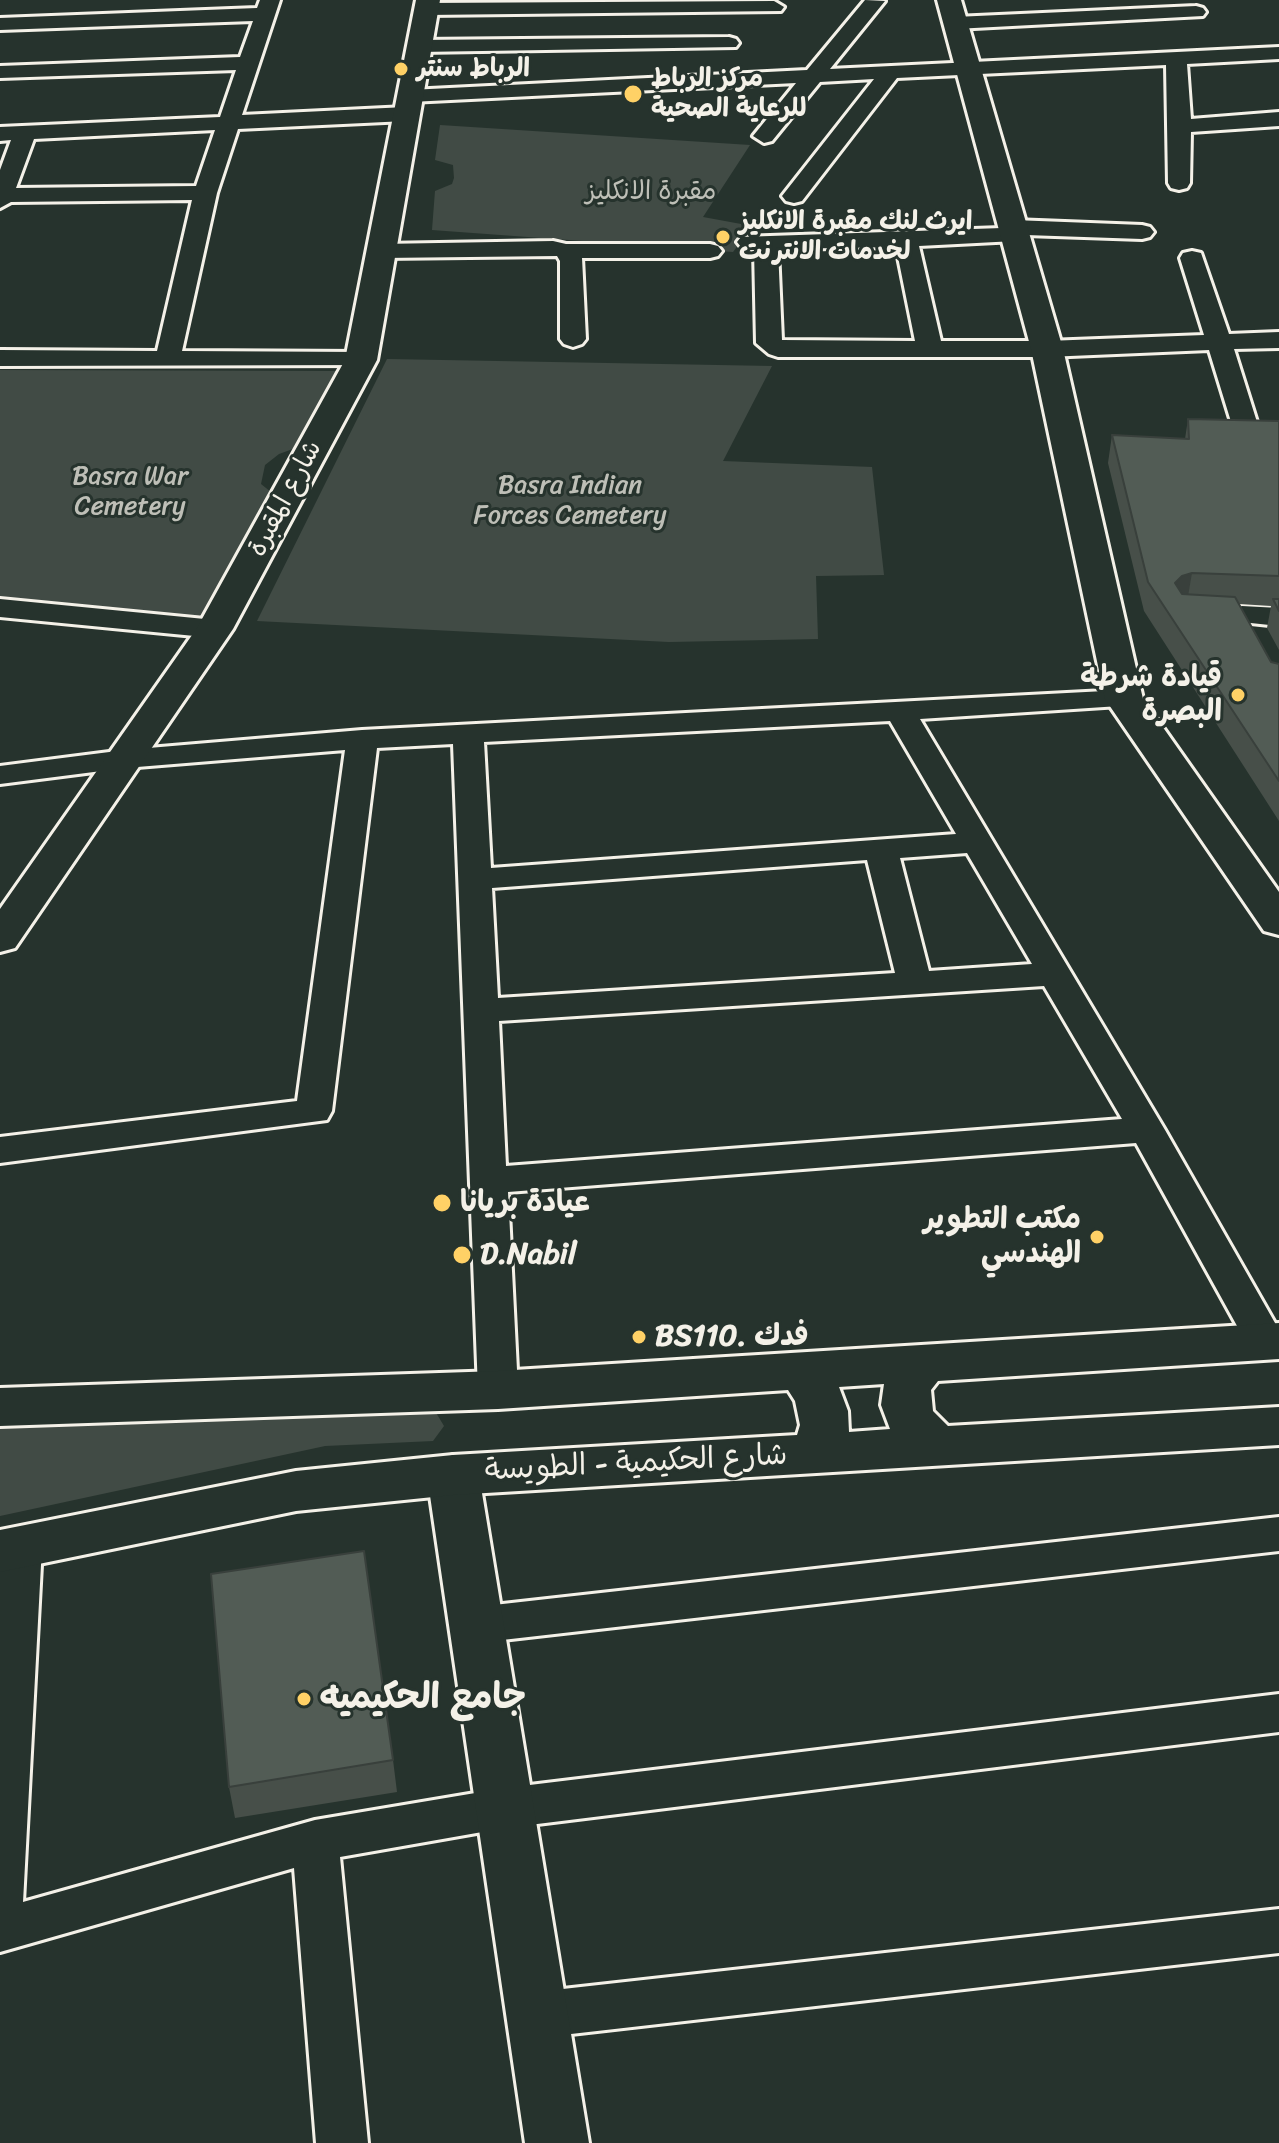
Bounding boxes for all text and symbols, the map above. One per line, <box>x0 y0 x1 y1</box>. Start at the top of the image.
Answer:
place label: الرباط سنتر <box>417 53 530 85</box>
marker: الرباط سنتر <box>392 60 410 78</box>
place label: مركز الرباط للرعاية الصحية <box>651 63 806 124</box>
marker: مركز الرباط للرعاية الصحية <box>622 83 644 105</box>
park label: مقبرة الانكليز <box>586 176 716 208</box>
place label: ايرث لنك مقبرة الانكليز لخدمات الانترنت <box>739 206 972 268</box>
marker: ايرث لنك مقبرة الانكليز لخدمات الانترنت <box>714 228 732 246</box>
street label: شارع المقبرة <box>242 436 330 562</box>
park label: Basra War Cemetery <box>72 461 188 522</box>
park label: Basra Indian Forces Cemetery <box>474 470 666 532</box>
place label: قيادة شرطة البصرة <box>1080 660 1222 730</box>
marker: قيادة شرطة البصرة <box>1229 686 1247 704</box>
place label: عيادة بريانا <box>460 1185 590 1221</box>
marker: عيادة بريانا <box>431 1192 453 1214</box>
place label: مكتب التطوير الهندسي <box>924 1202 1081 1272</box>
marker: مكتب التطوير الهندسي <box>1088 1228 1106 1246</box>
place label: D.Nabil <box>480 1237 576 1273</box>
marker: D.Nabil <box>451 1244 473 1266</box>
place label: BS110. فدك <box>655 1319 809 1355</box>
marker: BS110. فدك <box>630 1328 648 1346</box>
street label: شارع الحكيمية - الطويسة <box>484 1438 788 1490</box>
place label: جامع الحكيميه <box>320 1677 526 1721</box>
marker: جامع الحكيميه <box>295 1690 313 1708</box>

